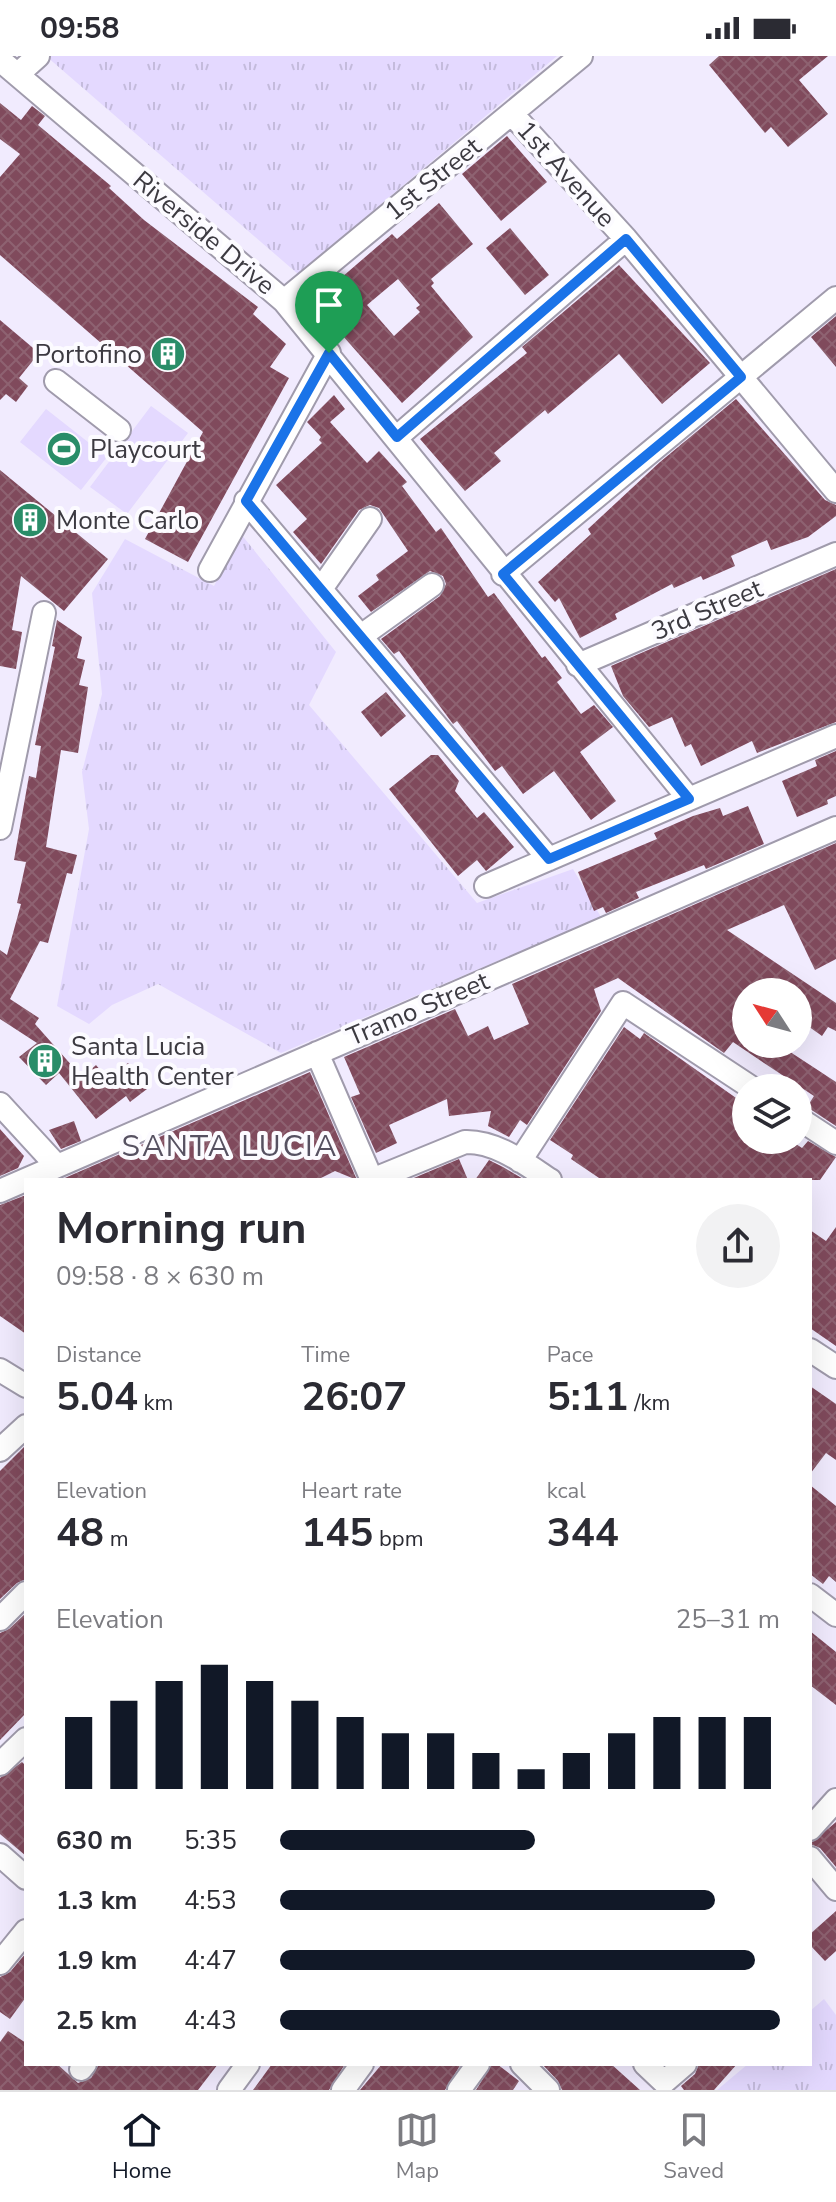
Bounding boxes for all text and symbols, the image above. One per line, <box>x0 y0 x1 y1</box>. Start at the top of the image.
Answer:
text: 09:58 <box>40 8 119 49</box>
street label: 1st Avenue <box>509 113 623 235</box>
street label: 1st Street <box>377 129 489 229</box>
street label: Riverside Drive <box>126 163 282 303</box>
pin <box>295 271 363 353</box>
icon: arrive <box>307 283 351 327</box>
building icon: Portofino <box>149 335 187 373</box>
place label: Portofino <box>35 337 142 372</box>
sports icon: Playcourt <box>45 430 83 468</box>
place label: Playcourt <box>90 432 202 467</box>
building icon: Monte Carlo <box>11 501 49 539</box>
place label: Monte Carlo <box>56 503 199 538</box>
street label: 3rd Street <box>646 571 769 649</box>
street label: Tramo Street <box>342 963 495 1055</box>
north arrow <box>732 978 812 1058</box>
map controls <box>732 978 812 1154</box>
place label: Santa Lucia Health Center <box>71 1029 234 1094</box>
building icon: Santa Lucia Health Center <box>26 1042 64 1080</box>
button: layers <box>732 1074 812 1154</box>
district label: SANTA LUCIA <box>122 1126 338 1167</box>
text: Morning run <box>56 1199 306 1259</box>
button: share <box>696 1204 780 1288</box>
text: 09:58 · 8 × 630 m <box>56 1259 264 1294</box>
text: Distance <box>56 1340 141 1370</box>
text: Time <box>301 1340 350 1370</box>
text: Pace <box>547 1340 593 1370</box>
text: 5.04 <box>56 1370 138 1424</box>
text: 26:07 <box>301 1370 407 1424</box>
text: 5:11 <box>547 1370 629 1424</box>
text: km <box>138 1388 173 1418</box>
text: /km <box>629 1388 670 1418</box>
text: Elevation <box>56 1476 147 1506</box>
text: Heart rate <box>301 1476 402 1506</box>
text: kcal <box>547 1476 586 1506</box>
text: 48 <box>56 1506 104 1560</box>
text: 145 <box>301 1506 373 1560</box>
text: 344 <box>547 1506 619 1560</box>
text: m <box>104 1524 129 1554</box>
text: bpm <box>373 1524 423 1554</box>
text: Elevation <box>56 1602 164 1637</box>
text: 25–31 m <box>676 1602 780 1637</box>
text: 630 m <box>56 1823 133 1858</box>
text: 5:35 <box>184 1823 237 1858</box>
text: 1.3 km <box>56 1883 137 1918</box>
text: 4:53 <box>184 1883 237 1918</box>
text: 1.9 km <box>56 1943 137 1978</box>
text: 4:47 <box>184 1943 237 1978</box>
text: 2.5 km <box>56 2003 137 2038</box>
text: 4:43 <box>184 2003 237 2038</box>
tab: Home <box>112 2108 171 2186</box>
tab: Map <box>395 2108 439 2186</box>
tab: Saved <box>663 2108 724 2186</box>

